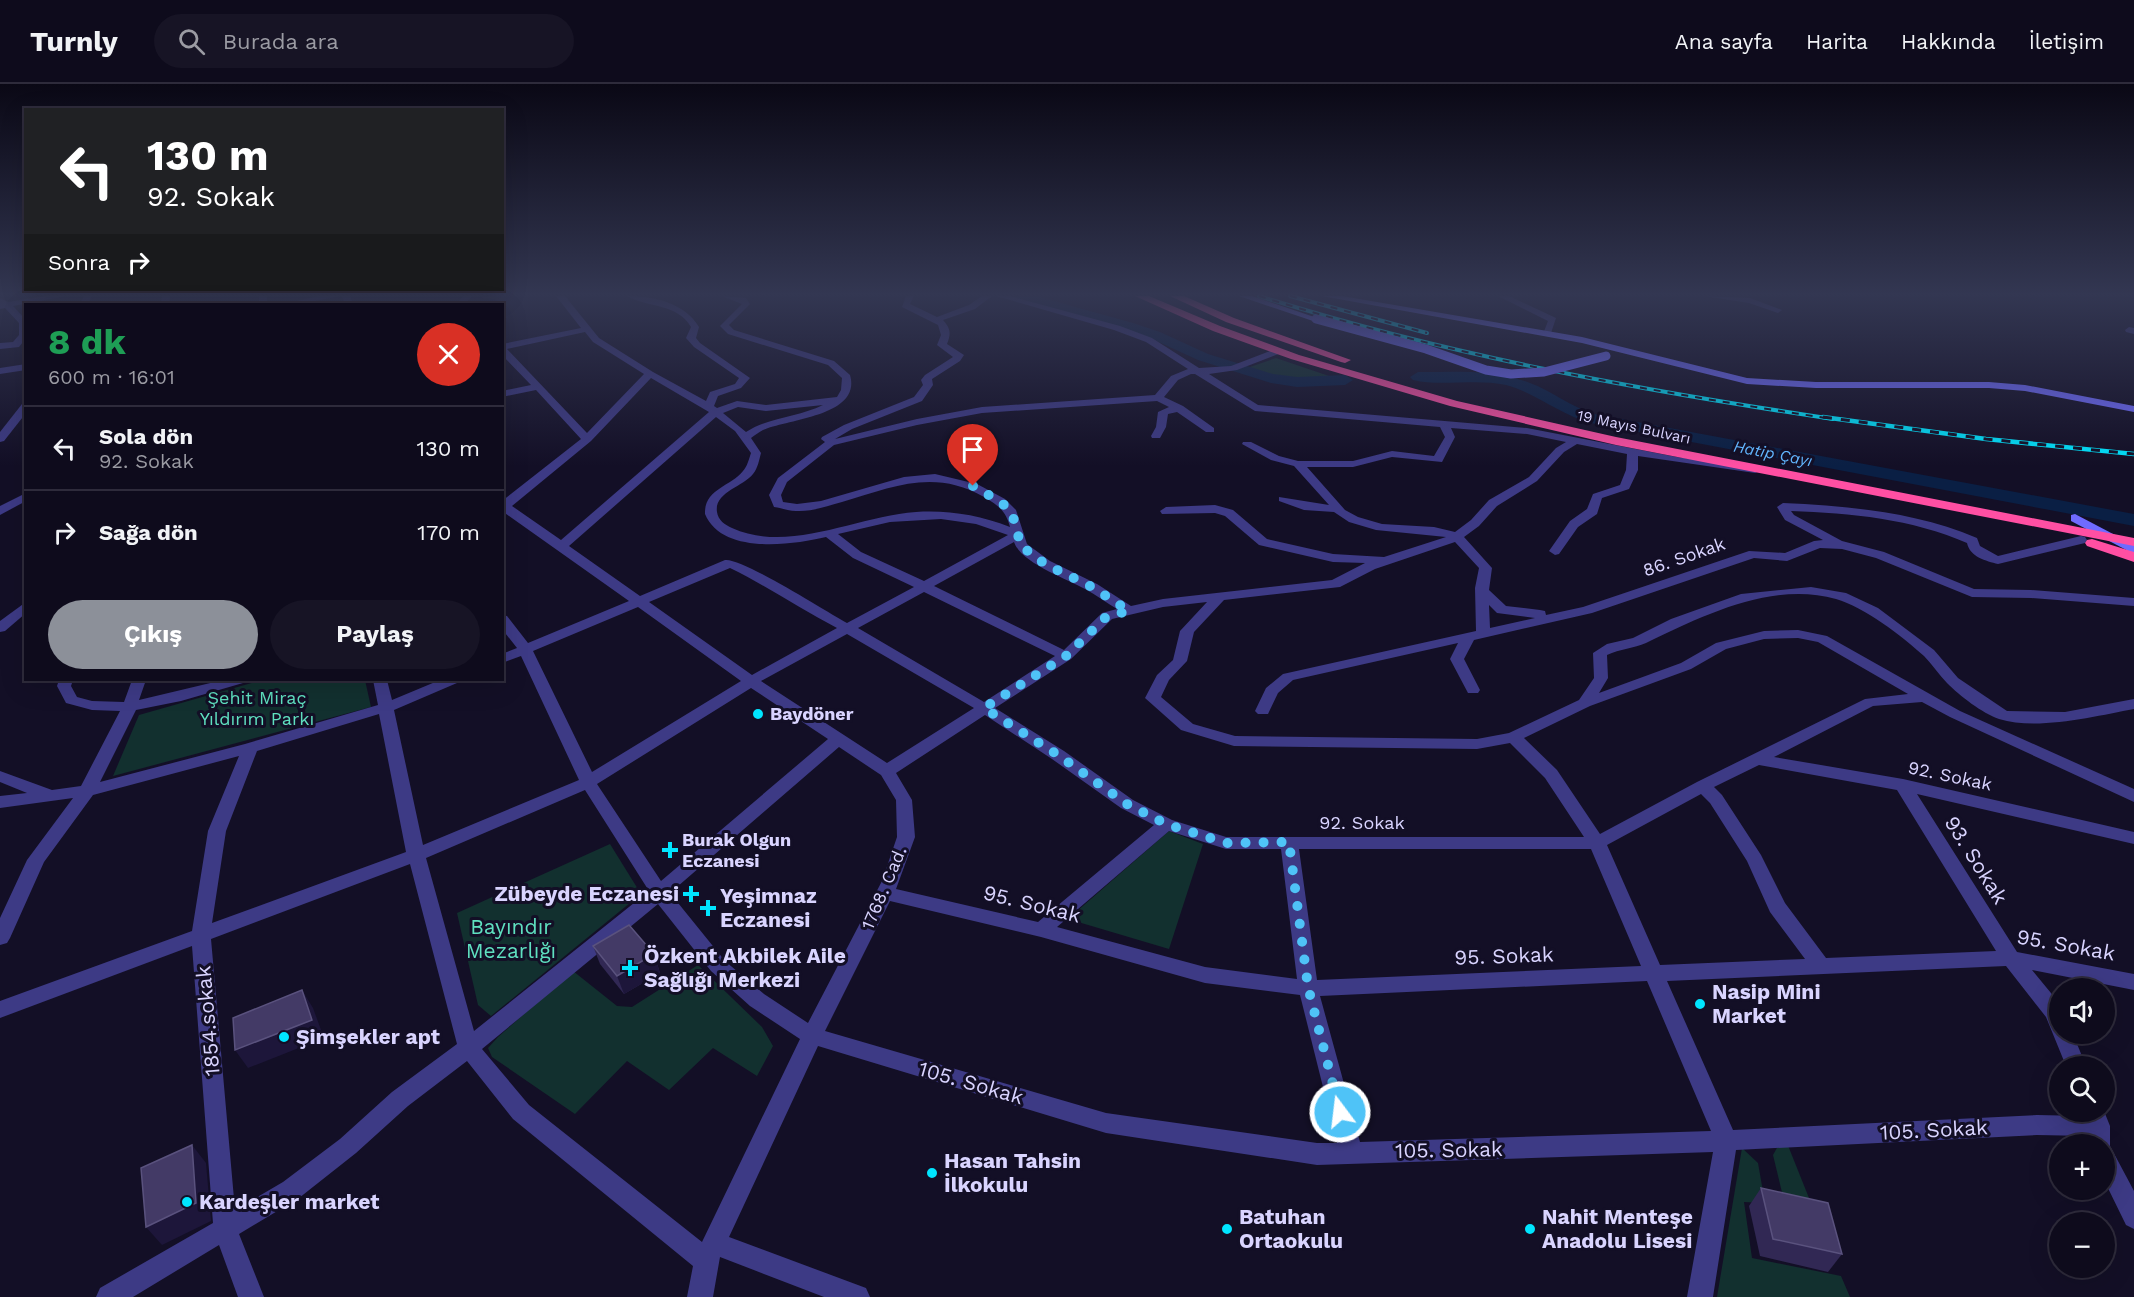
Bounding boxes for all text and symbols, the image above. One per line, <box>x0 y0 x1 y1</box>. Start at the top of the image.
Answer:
search box <box>154 14 574 68</box>
text: Turnly <box>30 25 118 58</box>
icon: search <box>175 25 208 58</box>
text: Burada ara <box>223 29 339 54</box>
text: Ana sayfa <box>1675 29 1773 54</box>
text: Harita <box>1806 29 1868 54</box>
text: Hakkında <box>1901 29 1996 54</box>
text: İletişim <box>2029 29 2104 54</box>
text: 130 m <box>147 131 269 180</box>
icon: left <box>48 132 126 210</box>
text: 92. Sokak <box>147 181 275 213</box>
icon: right <box>122 246 155 279</box>
text: Sonra <box>48 250 110 275</box>
text: 8 dk <box>48 321 126 363</box>
button: close <box>417 323 480 386</box>
text: 600 m · 16:01 <box>48 365 175 389</box>
street label: 19 Mayıs Bulvarı <box>1576 406 1692 448</box>
text: Sola dön <box>99 424 193 449</box>
pin <box>947 424 998 486</box>
icon: left <box>48 432 81 465</box>
icon: arrive <box>956 433 989 466</box>
text: 130 m <box>416 436 480 461</box>
water label: Hatip Çayı <box>1732 437 1814 470</box>
text: 92. Sokak <box>99 449 194 473</box>
icon: right <box>48 516 81 549</box>
text: Sağa dön <box>99 520 198 545</box>
text: 170 m <box>417 520 480 545</box>
street label: 86. Sokak <box>1640 533 1728 580</box>
button: Çıkış <box>48 600 258 669</box>
button: Paylaş <box>270 600 480 669</box>
park label: Şehit Miraç Yıldırım Parkı <box>200 687 314 729</box>
place label: Baydöner <box>770 703 854 724</box>
marker: Baydöner <box>751 707 765 721</box>
street label: 92. Sokak <box>1906 756 1994 795</box>
street label: 93. Sokak <box>1940 811 2013 908</box>
street label: 92. Sokak <box>1319 812 1405 833</box>
place label: Burak Olgun Eczanesi <box>682 829 791 871</box>
marker: Burak Olgun Eczanesi <box>663 843 677 857</box>
street label: 1768. Cad. <box>857 843 910 933</box>
street label: 95. Sokak <box>981 879 1083 928</box>
place label: Zübeyde Eczanesi <box>494 881 679 906</box>
place label: Yeşimnaz Eczanesi <box>720 883 817 932</box>
marker: Zübeyde Eczanesi <box>684 887 698 901</box>
marker: Yeşimnaz Eczanesi <box>701 901 715 915</box>
park label: Bayındır Mezarlığı <box>466 914 556 963</box>
street label: 95. Sokak <box>2015 924 2117 965</box>
street label: 95. Sokak <box>1454 941 1554 970</box>
place label: Özkent Akbilek Aile Sağlığı Merkezi <box>644 943 846 992</box>
marker: Özkent Akbilek Aile Sağlığı Merkezi <box>621 959 639 977</box>
street label: 1854.sokak <box>190 965 225 1077</box>
map controls <box>2049 978 2115 1278</box>
button: sound <box>2049 978 2115 1044</box>
place label: Nasip Mini Market <box>1712 979 1821 1028</box>
marker: Nasip Mini Market <box>1693 997 1707 1011</box>
place label: Şimşekler apt <box>296 1024 440 1049</box>
marker: Şimşekler apt <box>277 1030 291 1044</box>
street label: 105. Sokak <box>916 1056 1026 1109</box>
button: search <box>2049 1056 2115 1122</box>
position arrow <box>1308 1080 1372 1144</box>
street label: 105. Sokak <box>1880 1114 1989 1145</box>
button: + <box>2049 1134 2115 1200</box>
street label: 105. Sokak <box>1395 1136 1503 1163</box>
place label: Hasan Tahsin İlkokulu <box>944 1148 1081 1197</box>
marker: Hasan Tahsin İlkokulu <box>925 1166 939 1180</box>
place label: Kardeşler market <box>199 1189 379 1214</box>
marker: Kardeşler market <box>180 1195 194 1209</box>
place label: Batuhan Ortaokulu <box>1239 1204 1343 1253</box>
place label: Nahit Menteşe Anadolu Lisesi <box>1542 1204 1693 1253</box>
button: − <box>2049 1212 2115 1278</box>
marker: Batuhan Ortaokulu <box>1220 1222 1234 1236</box>
marker: Nahit Menteşe Anadolu Lisesi <box>1523 1222 1537 1236</box>

